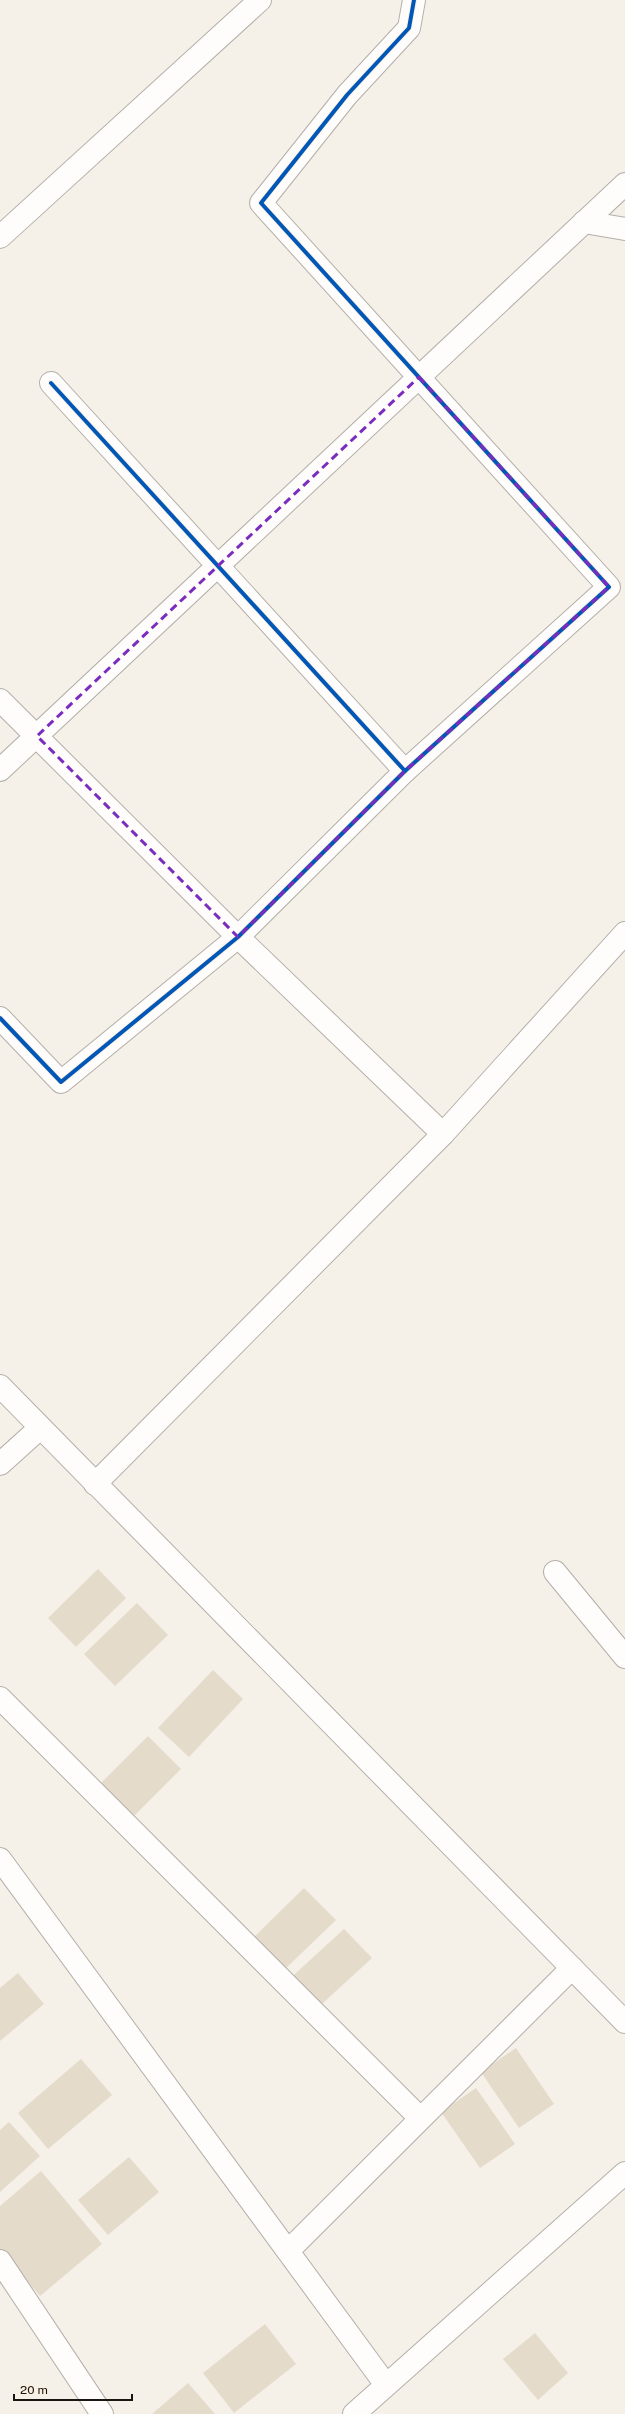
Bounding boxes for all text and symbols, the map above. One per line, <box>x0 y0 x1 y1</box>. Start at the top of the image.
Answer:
scale bar <box>14 2376 132 2402</box>
text: 20 m <box>20 2383 48 2397</box>

